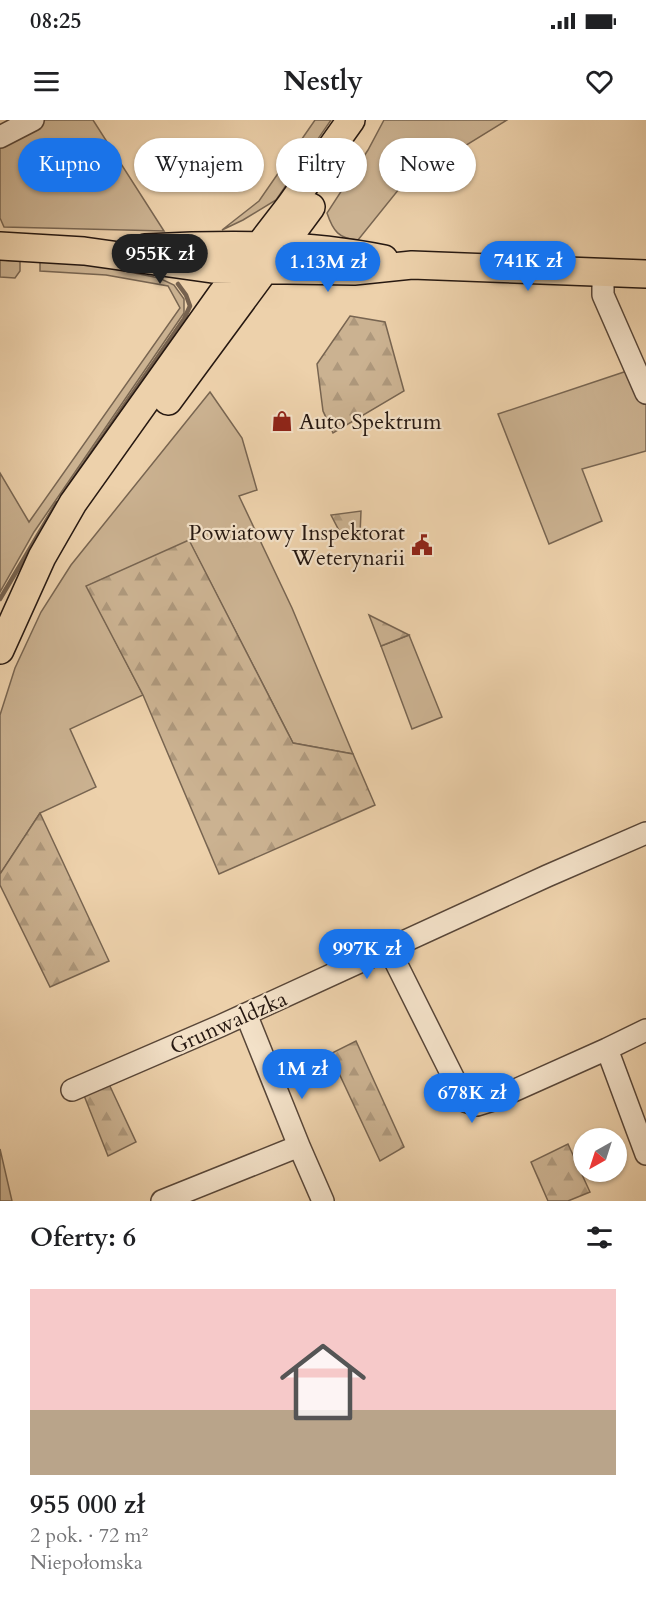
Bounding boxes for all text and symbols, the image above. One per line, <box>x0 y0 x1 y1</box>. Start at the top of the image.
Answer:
text: 08:25 <box>30 6 81 36</box>
text: Nestly <box>283 63 363 100</box>
icon: menu <box>30 65 63 98</box>
icon: heart <box>583 65 616 98</box>
chip: Kupno <box>18 138 122 192</box>
chip: Wynajem <box>134 138 264 192</box>
chip: Filtry <box>276 138 367 192</box>
chip: Nowe <box>379 138 476 192</box>
pin: 955K zł <box>105 234 215 285</box>
text: 955K zł <box>126 240 194 267</box>
pin: 741K zł <box>473 241 583 292</box>
pin: 1.13M zł <box>266 242 390 293</box>
text: 741K zł <box>494 247 562 274</box>
text: 1.13M zł <box>289 248 367 275</box>
place label: Auto Spektrum <box>299 407 442 437</box>
shop icon: Auto Spektrum <box>270 409 294 433</box>
place label: Powiatowy Inspektorat Weterynarii <box>189 518 405 573</box>
public building icon: Powiatowy Inspektorat Weterynarii <box>410 533 434 557</box>
pin: 997K zł <box>312 929 422 980</box>
text: 997K zł <box>333 935 401 962</box>
street label: Grunwaldzka <box>165 983 292 1062</box>
pin: 1M zł <box>260 1049 344 1100</box>
text: 1M zł <box>276 1055 328 1082</box>
pin: 678K zł <box>417 1073 527 1124</box>
text: 678K zł <box>438 1079 506 1106</box>
north arrow <box>573 1128 627 1182</box>
map controls <box>573 1128 627 1182</box>
text: Oferty: 6 <box>30 1220 136 1255</box>
icon: filters <box>583 1221 616 1254</box>
icon: home <box>269 1328 377 1436</box>
text: 955 000 zł <box>30 1487 145 1522</box>
text: 2 pok. · 72 m² <box>30 1522 148 1549</box>
text: Niepołomska <box>30 1549 143 1576</box>

